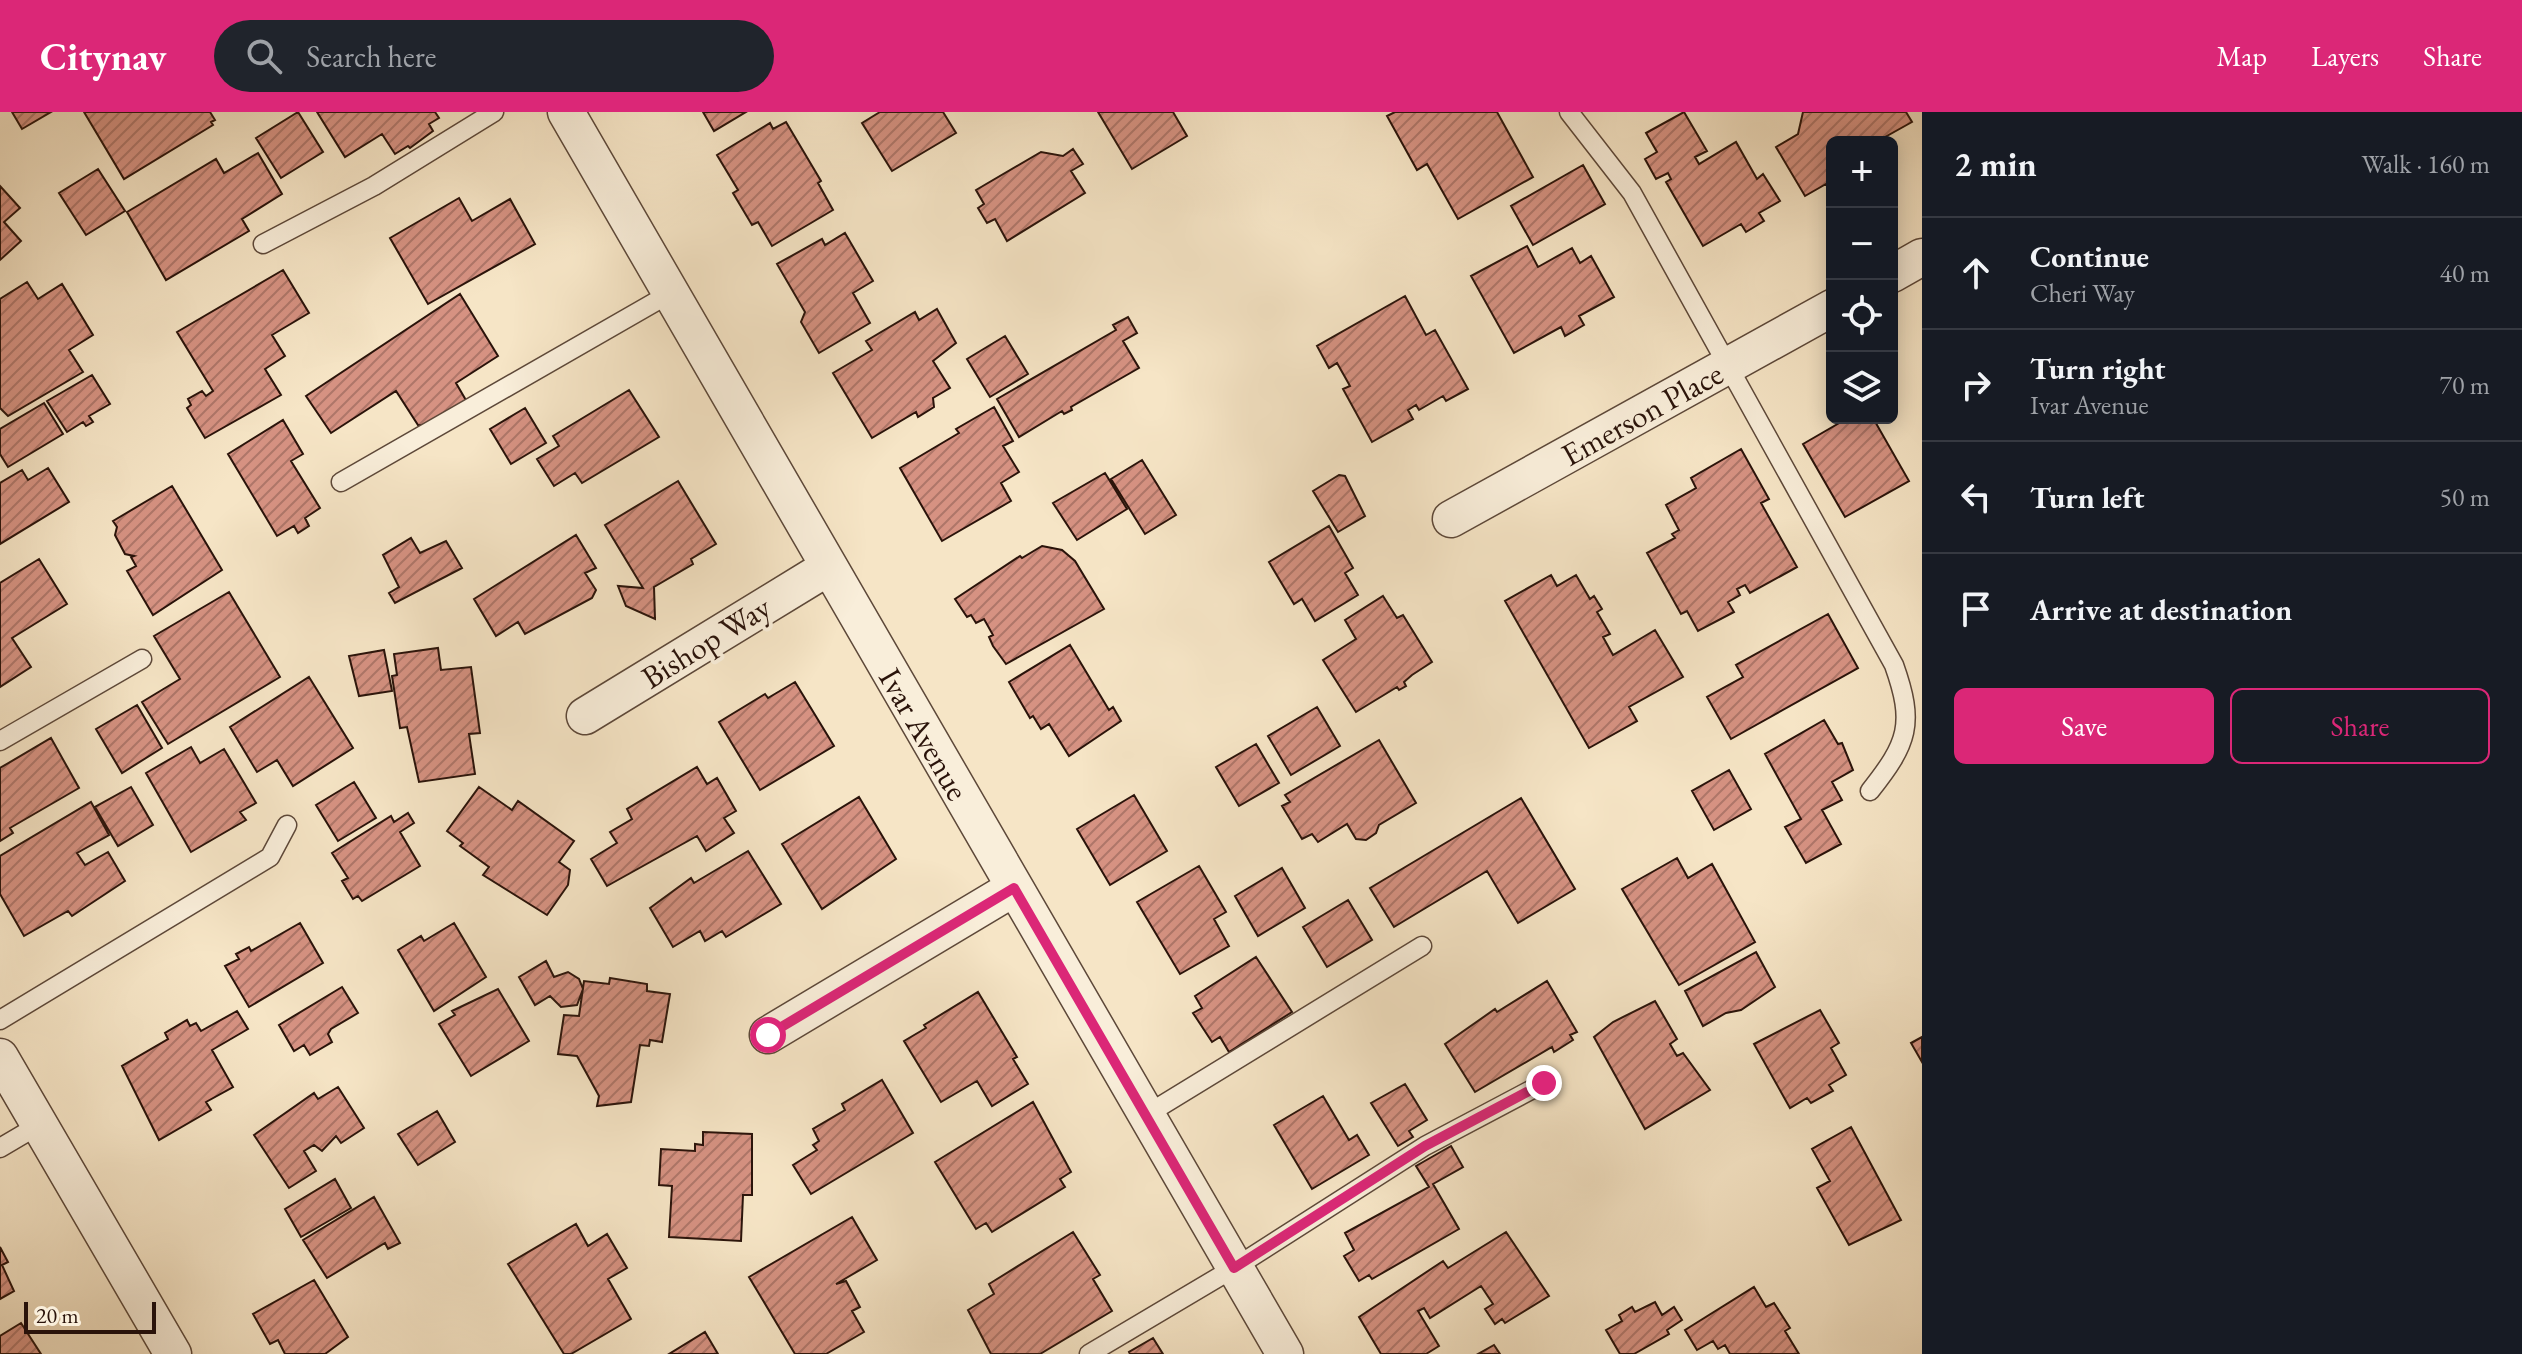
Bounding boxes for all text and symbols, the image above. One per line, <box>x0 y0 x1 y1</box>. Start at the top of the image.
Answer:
search box <box>214 20 774 92</box>
text: Citynav <box>40 32 166 81</box>
icon: search <box>242 34 286 78</box>
text: Search here <box>306 37 436 76</box>
text: Map <box>2217 38 2267 74</box>
text: Layers <box>2311 38 2379 74</box>
text: Share <box>2423 38 2482 74</box>
map controls <box>1826 136 1898 424</box>
button: + <box>1826 136 1898 208</box>
text: 2 min <box>1954 142 2037 186</box>
text: Walk · 160 m <box>2362 147 2490 181</box>
button: − <box>1826 208 1898 280</box>
text: Continue <box>2030 237 2149 276</box>
icon: ahead <box>1954 251 1998 295</box>
text: 40 m <box>2440 256 2490 290</box>
text: Cheri Way <box>2030 276 2135 310</box>
button: locate <box>1826 280 1898 352</box>
text: Turn right <box>2030 349 2166 388</box>
street label: Emerson Place <box>1554 352 1730 476</box>
button: layers <box>1826 352 1898 424</box>
icon: right <box>1954 363 1998 407</box>
text: 70 m <box>2440 368 2490 402</box>
text: Ivar Avenue <box>2030 388 2149 422</box>
icon: left <box>1954 475 1998 519</box>
text: Turn left <box>2030 478 2144 517</box>
text: 50 m <box>2440 480 2490 514</box>
street label: Bishop Way <box>633 585 779 698</box>
icon: arrive <box>1954 587 1998 631</box>
text: Arrive at destination <box>2030 590 2292 629</box>
street label: Ivar Avenue <box>869 660 979 808</box>
button: Save <box>1954 688 2214 764</box>
button: Share <box>2230 688 2490 764</box>
route start <box>750 1017 786 1053</box>
route end <box>1526 1065 1562 1101</box>
scale bar <box>24 1298 156 1334</box>
text: 20 m <box>36 1301 79 1330</box>

